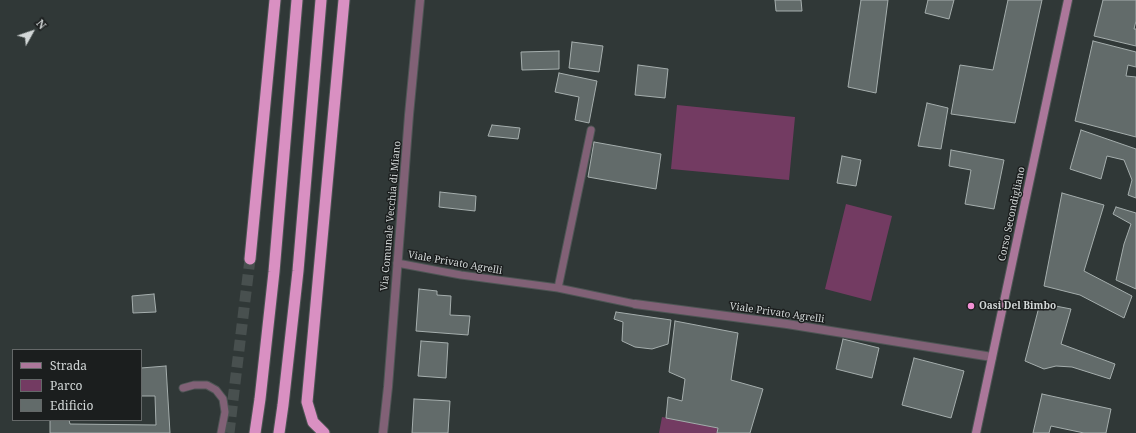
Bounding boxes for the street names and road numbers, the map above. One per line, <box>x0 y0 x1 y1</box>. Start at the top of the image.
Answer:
street label: Via Comunale Vecchia di Miano <box>378 141 404 291</box>
street label: Corso Secondigliano <box>996 166 1028 262</box>
street label: Viale Privato Agrelli <box>407 249 503 277</box>
street label: Viale Privato Agrelli <box>729 300 825 326</box>

